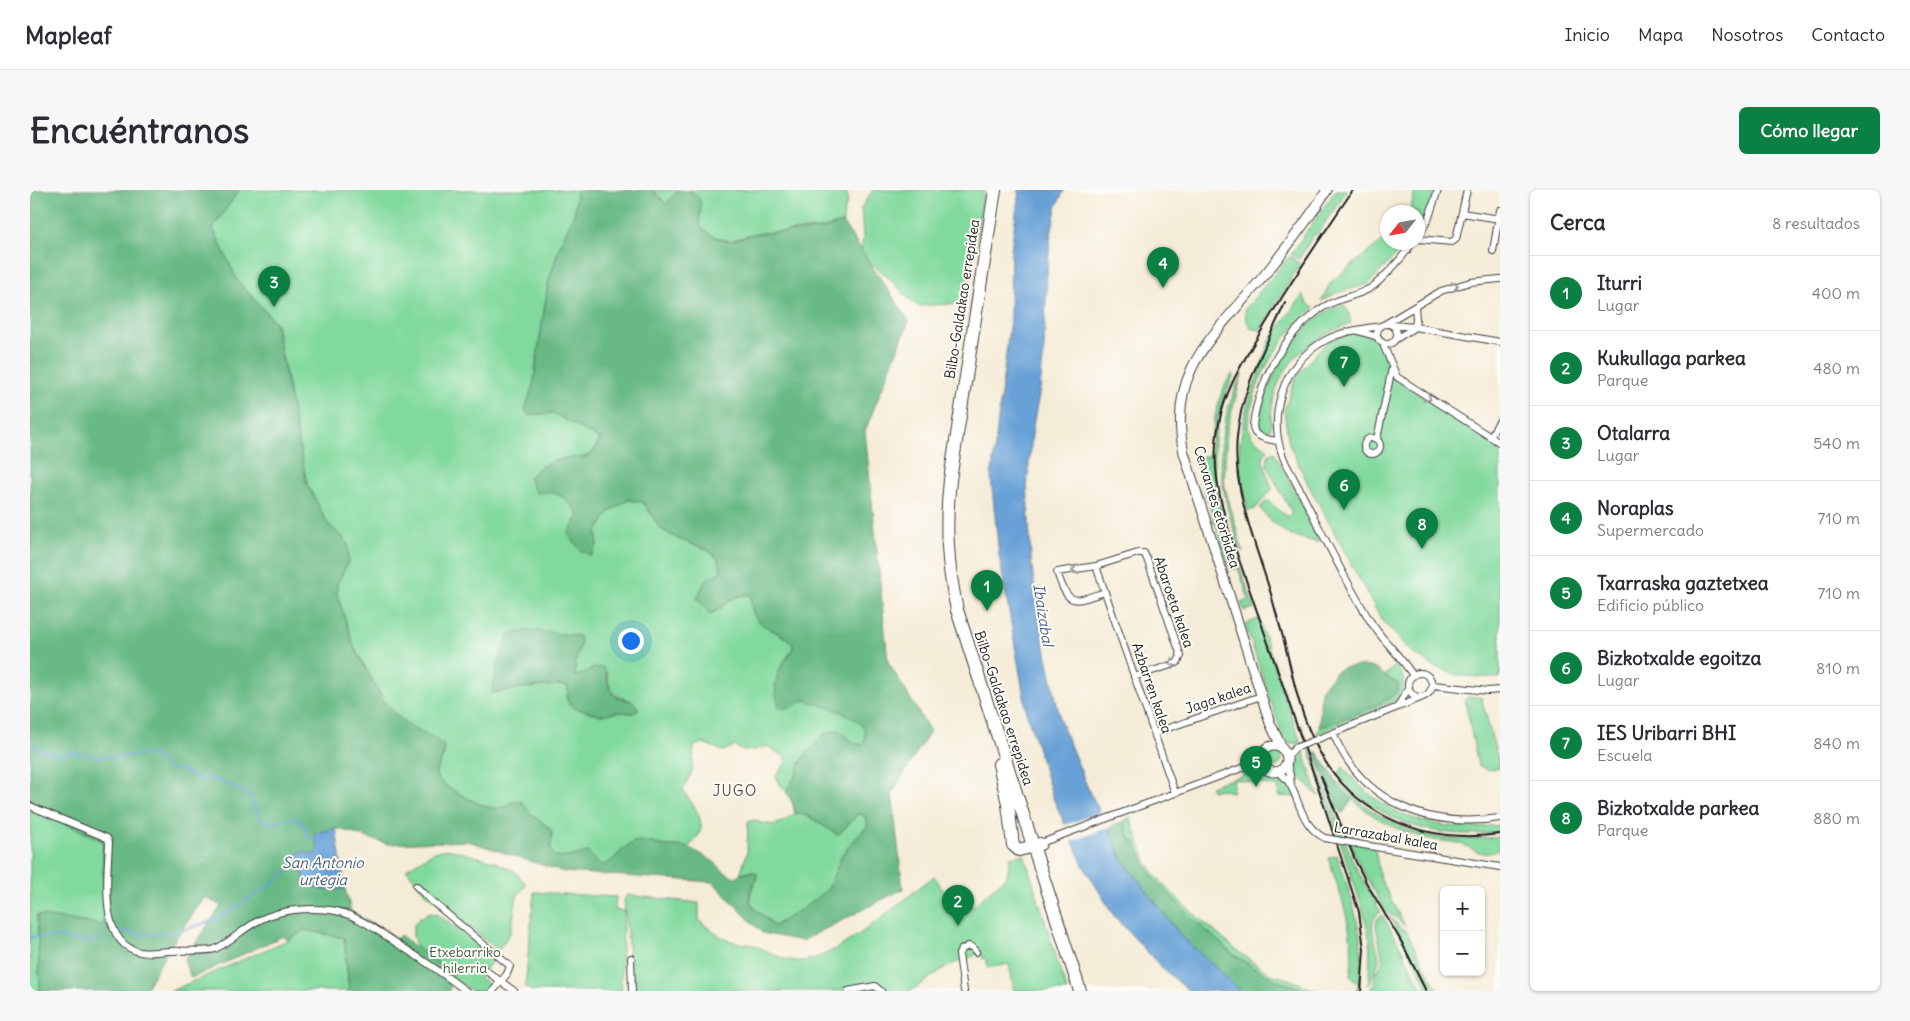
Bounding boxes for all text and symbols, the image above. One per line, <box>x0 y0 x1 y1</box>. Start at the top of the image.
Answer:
text: Mapleaf <box>25 20 112 50</box>
text: Inicio <box>1564 23 1610 46</box>
text: Mapa <box>1638 23 1683 46</box>
text: Nosotros <box>1711 23 1783 46</box>
text: Contacto <box>1811 23 1885 46</box>
button: Cómo llegar <box>1739 107 1880 154</box>
text: Encuéntranos <box>30 108 249 152</box>
north arrow <box>1380 205 1425 250</box>
text: Cerca <box>1550 209 1605 236</box>
text: 8 resultados <box>1772 213 1860 233</box>
street label: Bilbo-Galdakao errepidea <box>940 218 984 380</box>
pin: 4 <box>1147 247 1179 288</box>
pin: 3 <box>258 266 290 307</box>
text: Iturri <box>1597 271 1642 295</box>
one-way arrow <box>1451 282 1459 292</box>
text: 1 <box>1563 283 1569 303</box>
text: 400 m <box>1812 283 1860 303</box>
text: Lugar <box>1597 295 1639 315</box>
pin: 7 <box>1328 346 1360 387</box>
text: Kukullaga parkea <box>1597 346 1746 370</box>
text: 2 <box>1562 358 1570 378</box>
text: 480 m <box>1813 358 1860 378</box>
text: Parque <box>1597 370 1648 390</box>
one-way arrow <box>1423 392 1432 402</box>
text: Otalarra <box>1597 421 1670 445</box>
text: 3 <box>1561 433 1571 453</box>
text: 540 m <box>1813 433 1860 453</box>
street label: Cervantes etorbidea <box>1190 444 1244 570</box>
text: Lugar <box>1597 445 1639 465</box>
pin: 6 <box>1328 469 1360 510</box>
text: Noraplas <box>1597 496 1674 520</box>
pin: 8 <box>1406 508 1438 549</box>
text: 4 <box>1561 508 1571 528</box>
text: 710 m <box>1817 508 1860 528</box>
text: Supermercado <box>1597 520 1704 540</box>
street label: Abaroeta kalea <box>1150 554 1198 650</box>
one-way arrow <box>1070 564 1079 574</box>
pin: 1 <box>971 570 1003 611</box>
text: Txarraska gaztetxea <box>1597 571 1768 595</box>
water label: Ibaizabal <box>1029 583 1058 650</box>
text: 5 <box>1561 583 1571 603</box>
text: 710 m <box>1817 583 1860 603</box>
text: Edificio público <box>1597 595 1704 615</box>
your location <box>618 628 644 654</box>
street label: Bilbo-Galdakao errepidea <box>970 628 1038 788</box>
street label: Azbarren kalea <box>1128 640 1176 736</box>
text: Bizkotxalde egoitza <box>1597 646 1761 670</box>
one-way arrow <box>1168 657 1177 667</box>
text: 6 <box>1561 658 1571 678</box>
text: 810 m <box>1816 658 1860 678</box>
text: Lugar <box>1597 670 1639 690</box>
street label: Jaga kalea <box>1183 678 1253 718</box>
text: IES Uribarri BHI <box>1597 721 1736 745</box>
text: 7 <box>1562 733 1570 753</box>
text: 840 m <box>1813 733 1860 753</box>
text: Escuela <box>1597 745 1652 765</box>
pin: 5 <box>1240 746 1272 787</box>
district label: JUGO <box>713 781 757 800</box>
text: Bizkotxalde parkea <box>1597 796 1759 820</box>
text: 8 <box>1561 808 1571 828</box>
text: 880 m <box>1813 808 1860 828</box>
street label: Larrazabal kalea <box>1333 818 1439 854</box>
text: Parque <box>1597 820 1648 840</box>
water label: San Antonio urtegia <box>282 853 365 889</box>
pin: 2 <box>942 885 974 926</box>
map controls <box>1440 886 1485 976</box>
button: + <box>1440 886 1485 931</box>
button: − <box>1440 931 1485 976</box>
park label: Etxebarriko hilerria <box>429 943 501 977</box>

